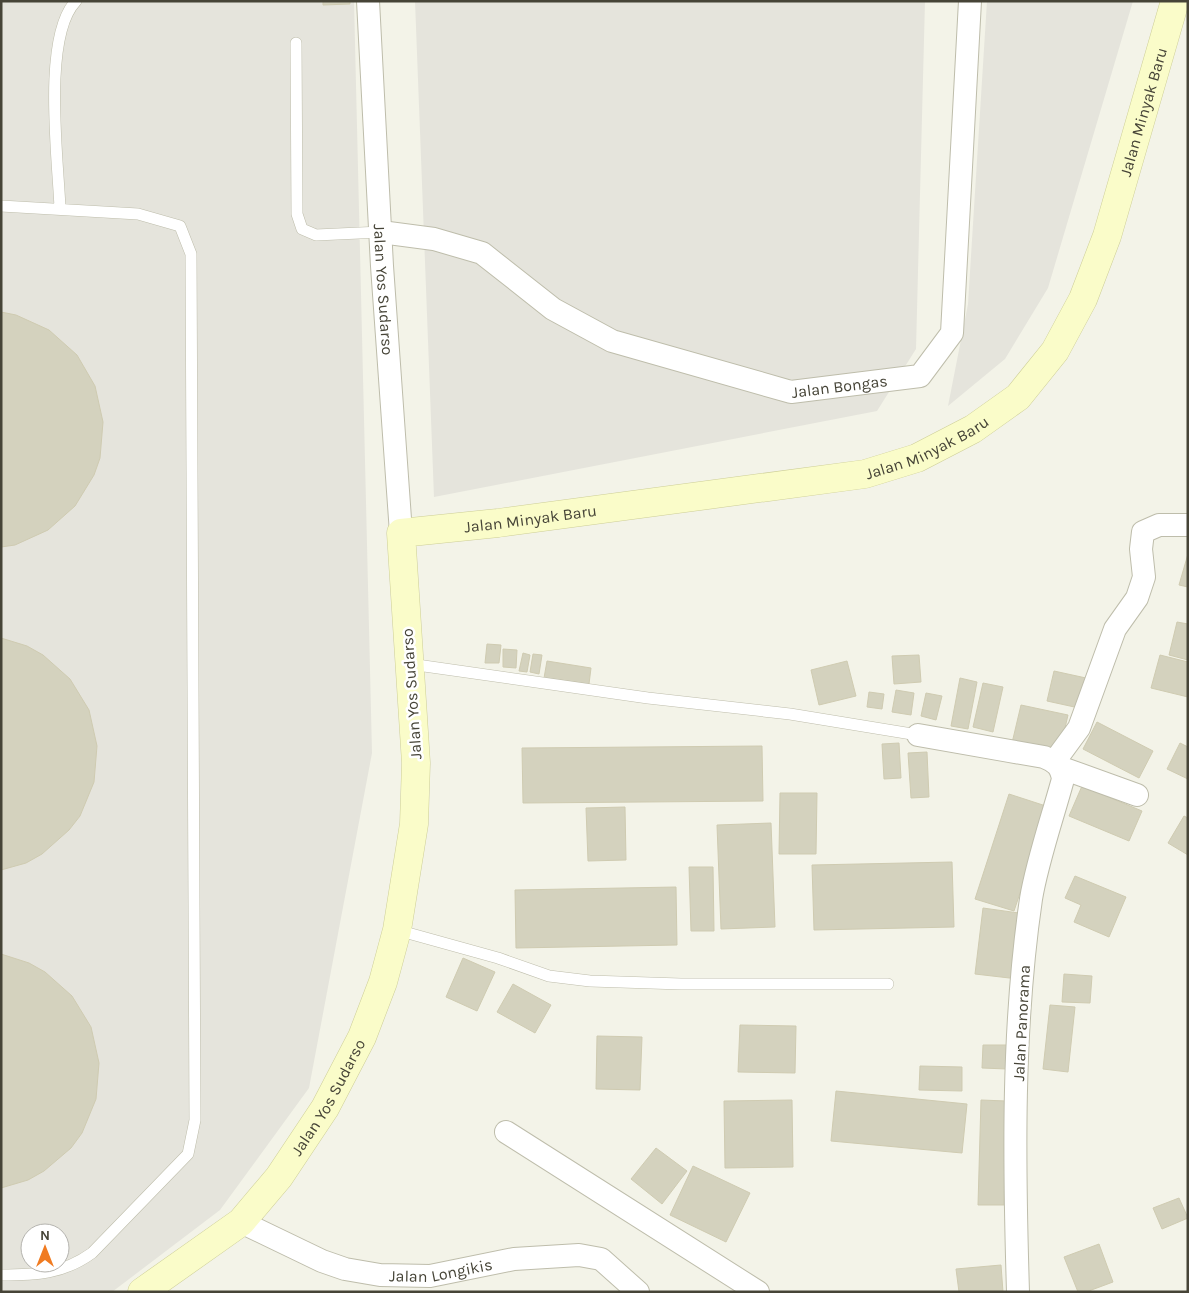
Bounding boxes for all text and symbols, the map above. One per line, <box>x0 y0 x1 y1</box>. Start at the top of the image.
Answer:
street label: Jalan Minyak Baru <box>1116 45 1171 179</box>
street label: Jalan Yos Sudarso <box>370 224 397 356</box>
street label: Jalan Bongas <box>790 371 889 402</box>
street label: Jalan Minyak Baru <box>863 412 992 483</box>
street label: Jalan Minyak Baru <box>463 501 598 536</box>
street label: Jalan Yos Sudarso <box>397 628 426 760</box>
street label: Jalan Panorama <box>1009 964 1034 1082</box>
street label: Jalan Yos Sudarso <box>287 1036 369 1159</box>
north arrow <box>20 1223 70 1273</box>
text: N <box>40 1227 50 1244</box>
street label: Jalan Longikis <box>389 1255 494 1286</box>

